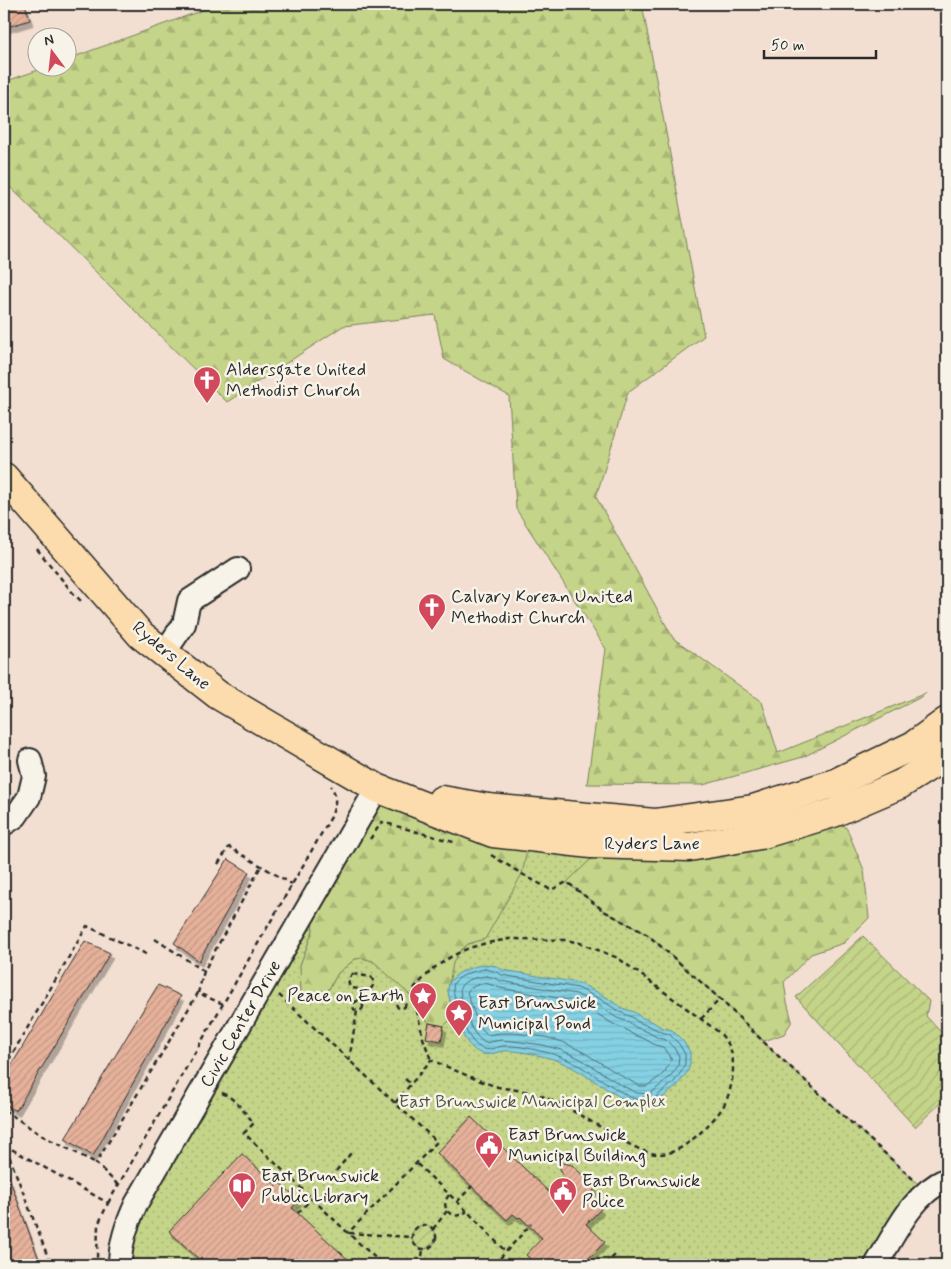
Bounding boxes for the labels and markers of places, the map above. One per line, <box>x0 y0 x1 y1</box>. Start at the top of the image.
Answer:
place label: Aldersgate United Methodist Church <box>226 358 366 403</box>
church icon: Aldersgate United Methodist Church <box>192 365 222 404</box>
place label: Calvary Korean United Methodist Church <box>451 585 633 630</box>
church icon: Calvary Korean United Methodist Church <box>417 592 447 631</box>
place icon: Peace on Earth <box>408 981 438 1020</box>
place label: Peace on Earth <box>287 984 404 1008</box>
place label: East Brunswick Municipal Pond <box>478 991 596 1036</box>
place icon: East Brunswick Municipal Pond <box>444 998 474 1037</box>
place label: East Brunswick Municipal Building <box>508 1123 646 1168</box>
public building icon: East Brunswick Municipal Building <box>474 1130 504 1169</box>
place label: East Brunswick Public Library <box>261 1164 379 1209</box>
place label: East Brunswick Police <box>582 1169 700 1214</box>
library icon: East Brunswick Public Library <box>227 1171 257 1210</box>
public building icon: East Brunswick Police <box>548 1176 578 1215</box>

